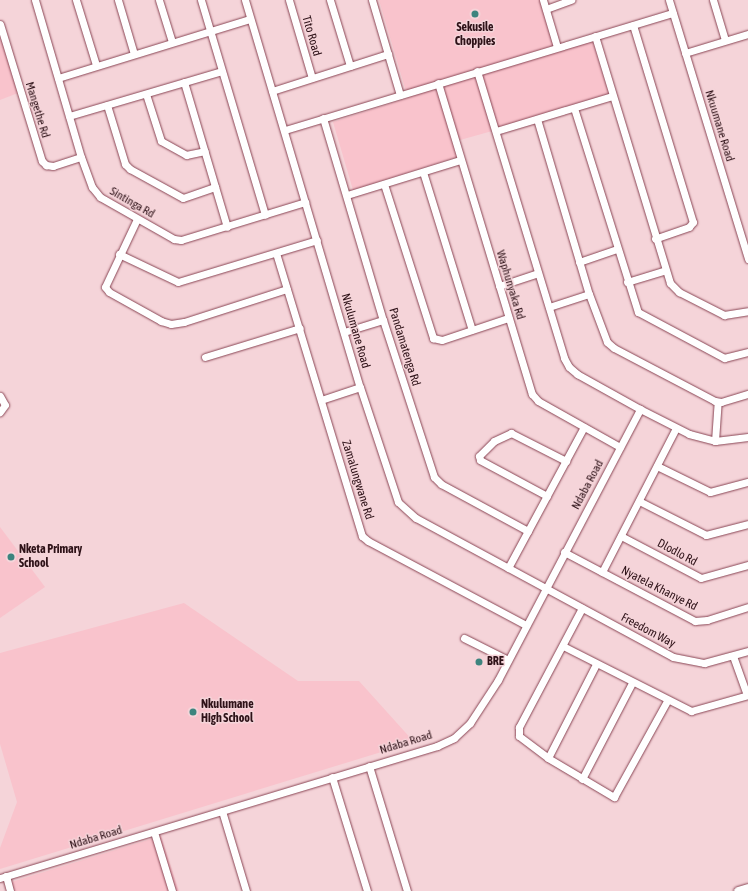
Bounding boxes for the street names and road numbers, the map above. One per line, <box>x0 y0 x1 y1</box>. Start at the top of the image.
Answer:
street label: Tito Road <box>298 14 324 58</box>
street label: Mangethe Rd <box>22 80 52 140</box>
street label: Nkuumane Road <box>701 89 737 163</box>
street label: Sintinga Rd <box>107 184 157 222</box>
street label: Waphunyaka Rd <box>493 249 527 321</box>
street label: Nkulumane Road <box>337 292 373 370</box>
street label: Pandamatenga Rd <box>385 306 423 388</box>
street label: Zamalungwane Rd <box>338 439 376 521</box>
street label: Ndaba Road <box>569 458 607 512</box>
street label: Dlodlo Rd <box>655 537 699 569</box>
street label: Nyatela Khanye Rd <box>619 564 699 614</box>
street label: Freedom Way <box>618 611 678 651</box>
street label: Ndaba Road <box>378 728 434 758</box>
street label: Ndaba Road <box>68 823 124 853</box>

